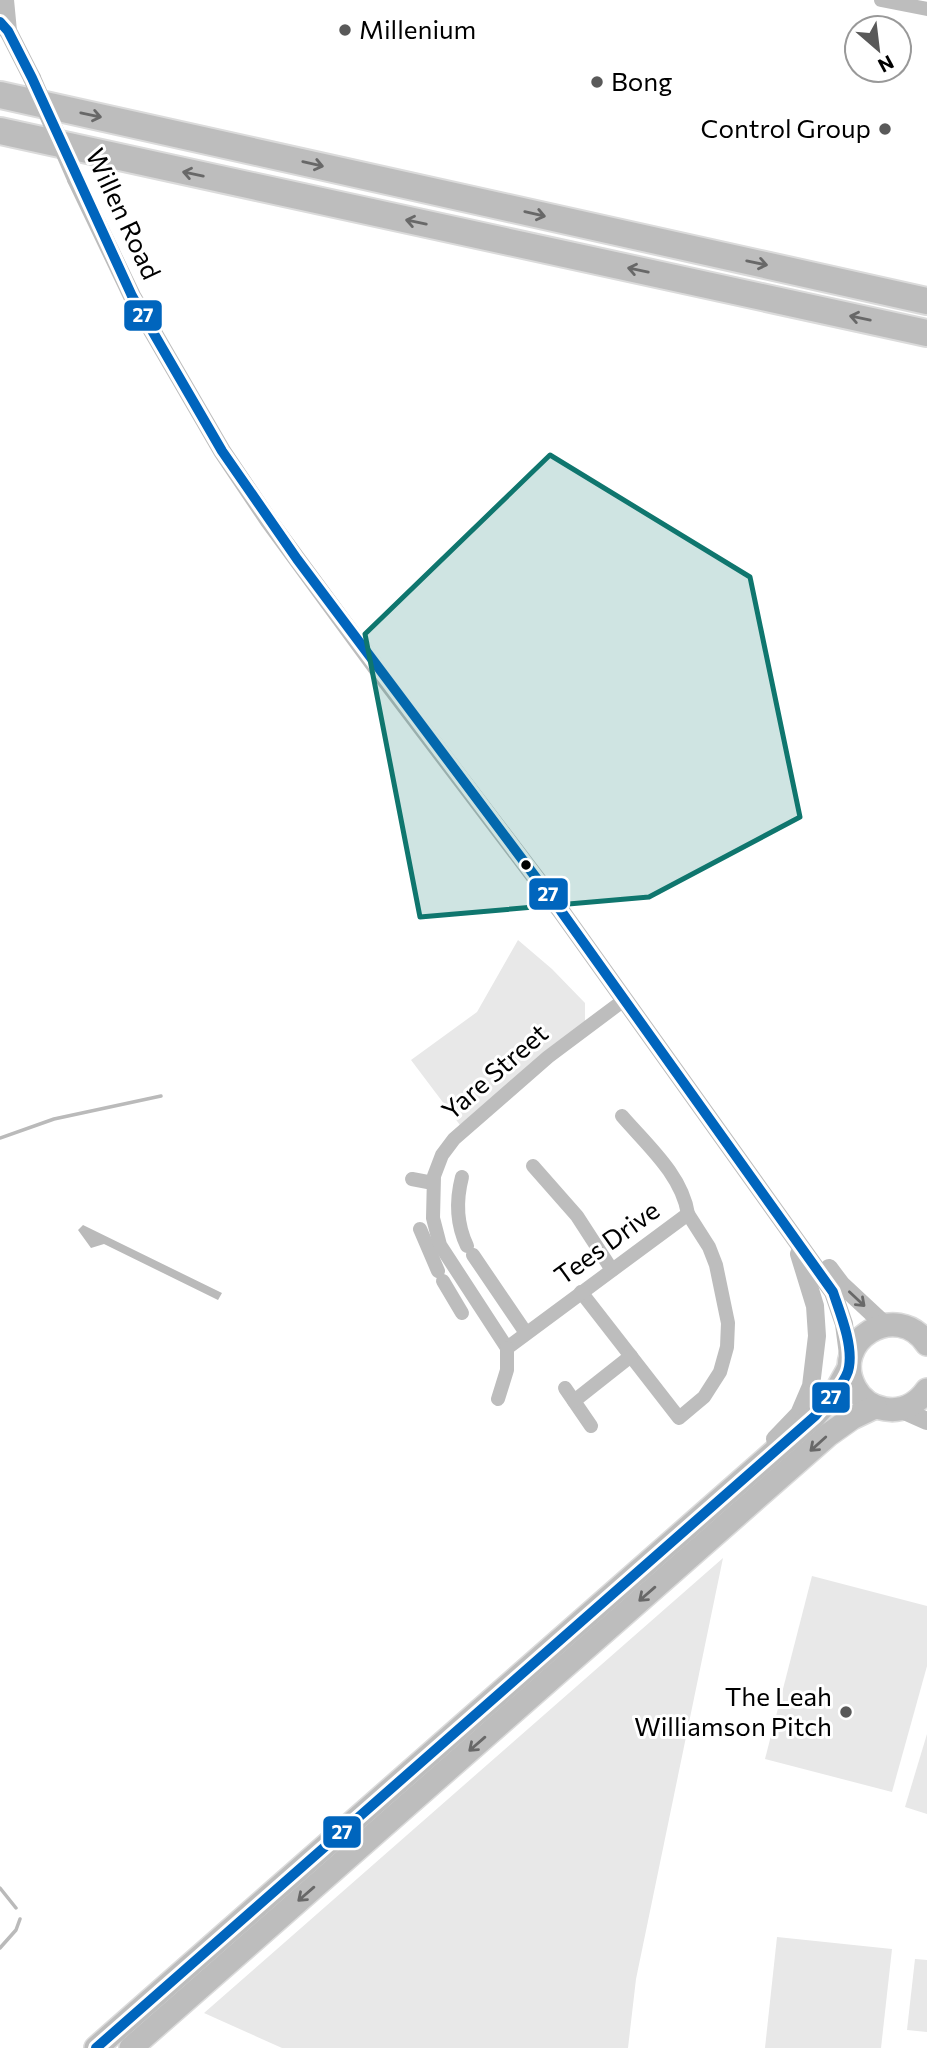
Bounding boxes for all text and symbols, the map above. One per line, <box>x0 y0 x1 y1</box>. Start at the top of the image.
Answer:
place label: Millenium <box>359 13 476 44</box>
north arrow <box>843 14 913 84</box>
marker: Millenium <box>337 22 353 38</box>
text: N <box>875 51 898 78</box>
place label: Bong <box>611 65 672 96</box>
marker: Bong <box>589 74 605 90</box>
one-way arrow <box>79 109 102 123</box>
place label: Control Group <box>701 112 871 143</box>
marker: Control Group <box>877 121 893 137</box>
street label: Willen Road <box>81 143 168 284</box>
one-way arrow <box>301 158 324 172</box>
one-way arrow <box>182 166 205 180</box>
one-way arrow <box>523 207 546 221</box>
one-way arrow <box>405 215 428 228</box>
one-way arrow <box>745 257 768 270</box>
one-way arrow <box>627 263 650 277</box>
line badge: 27 <box>123 299 163 332</box>
text: 27 <box>132 303 154 326</box>
one-way arrow <box>849 311 872 325</box>
unlabelled marker <box>519 858 533 872</box>
line badge: 27 <box>528 877 569 911</box>
text: 27 <box>537 882 559 905</box>
street label: Yare Street <box>435 1017 553 1125</box>
street label: Tees Drive <box>548 1193 664 1290</box>
one-way arrow <box>848 1291 865 1308</box>
line badge: 27 <box>811 1381 851 1414</box>
text: 27 <box>820 1385 842 1408</box>
one-way arrow <box>810 1435 827 1452</box>
one-way arrow <box>639 1586 657 1602</box>
place label: The Leah Williamson Pitch <box>634 1680 832 1741</box>
marker: The Leah Williamson Pitch <box>838 1704 854 1720</box>
one-way arrow <box>468 1736 486 1752</box>
line badge: 27 <box>322 1815 362 1849</box>
text: 27 <box>331 1820 353 1843</box>
one-way arrow <box>297 1886 315 1902</box>

